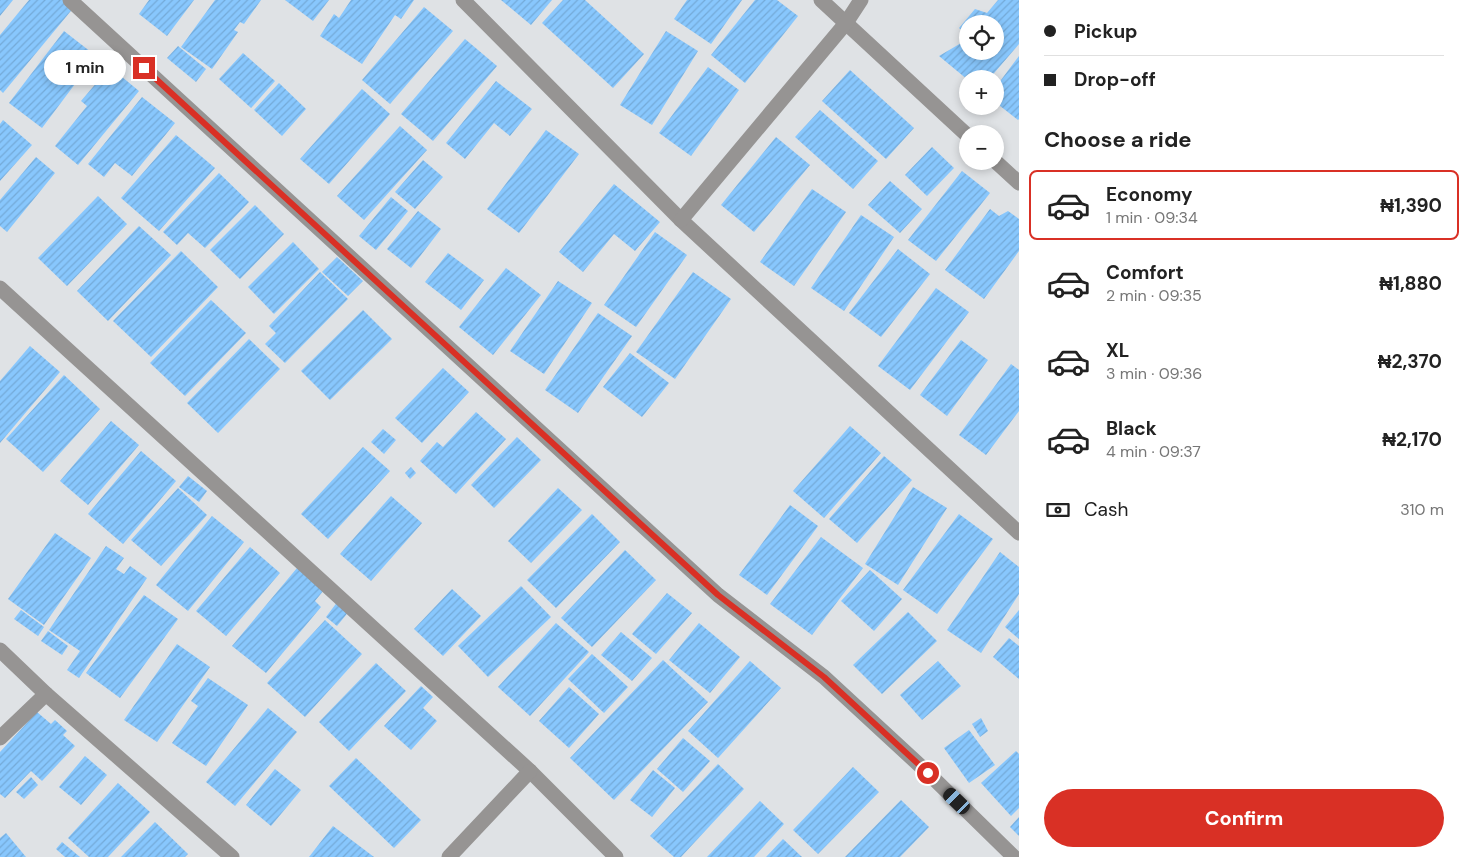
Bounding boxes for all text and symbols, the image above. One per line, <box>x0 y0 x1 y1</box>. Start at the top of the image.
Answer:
map controls <box>959 15 1004 170</box>
button: locate <box>959 15 1004 60</box>
text: Pickup <box>1074 19 1138 44</box>
callout: 1 min <box>44 50 126 86</box>
text: 1 min <box>66 57 104 78</box>
route end <box>133 57 155 79</box>
text: Drop-off <box>1074 67 1156 92</box>
button: + <box>959 70 1004 115</box>
button: − <box>959 125 1004 170</box>
text: Choose a ride <box>1044 125 1192 154</box>
text: Economy <box>1106 182 1193 207</box>
icon: car <box>1046 183 1091 228</box>
text: ₦1,390 <box>1380 193 1442 218</box>
text: 1 min · 09:34 <box>1106 207 1198 228</box>
text: Comfort <box>1106 260 1184 285</box>
icon: car <box>1046 261 1091 306</box>
text: ₦1,880 <box>1379 271 1442 296</box>
text: 2 min · 09:35 <box>1106 285 1202 306</box>
text: XL <box>1106 338 1129 363</box>
icon: car <box>1046 339 1091 384</box>
text: ₦2,370 <box>1378 349 1442 374</box>
text: 3 min · 09:36 <box>1106 363 1202 384</box>
text: Black <box>1106 416 1157 441</box>
icon: car <box>1046 417 1091 462</box>
text: ₦2,170 <box>1382 427 1442 452</box>
text: 4 min · 09:37 <box>1106 441 1201 462</box>
icon: cash <box>1044 496 1072 524</box>
text: Cash <box>1084 497 1128 522</box>
text: 310 m <box>1400 499 1444 520</box>
route start <box>917 762 939 784</box>
car <box>940 785 973 817</box>
button: Confirm <box>1044 789 1444 847</box>

